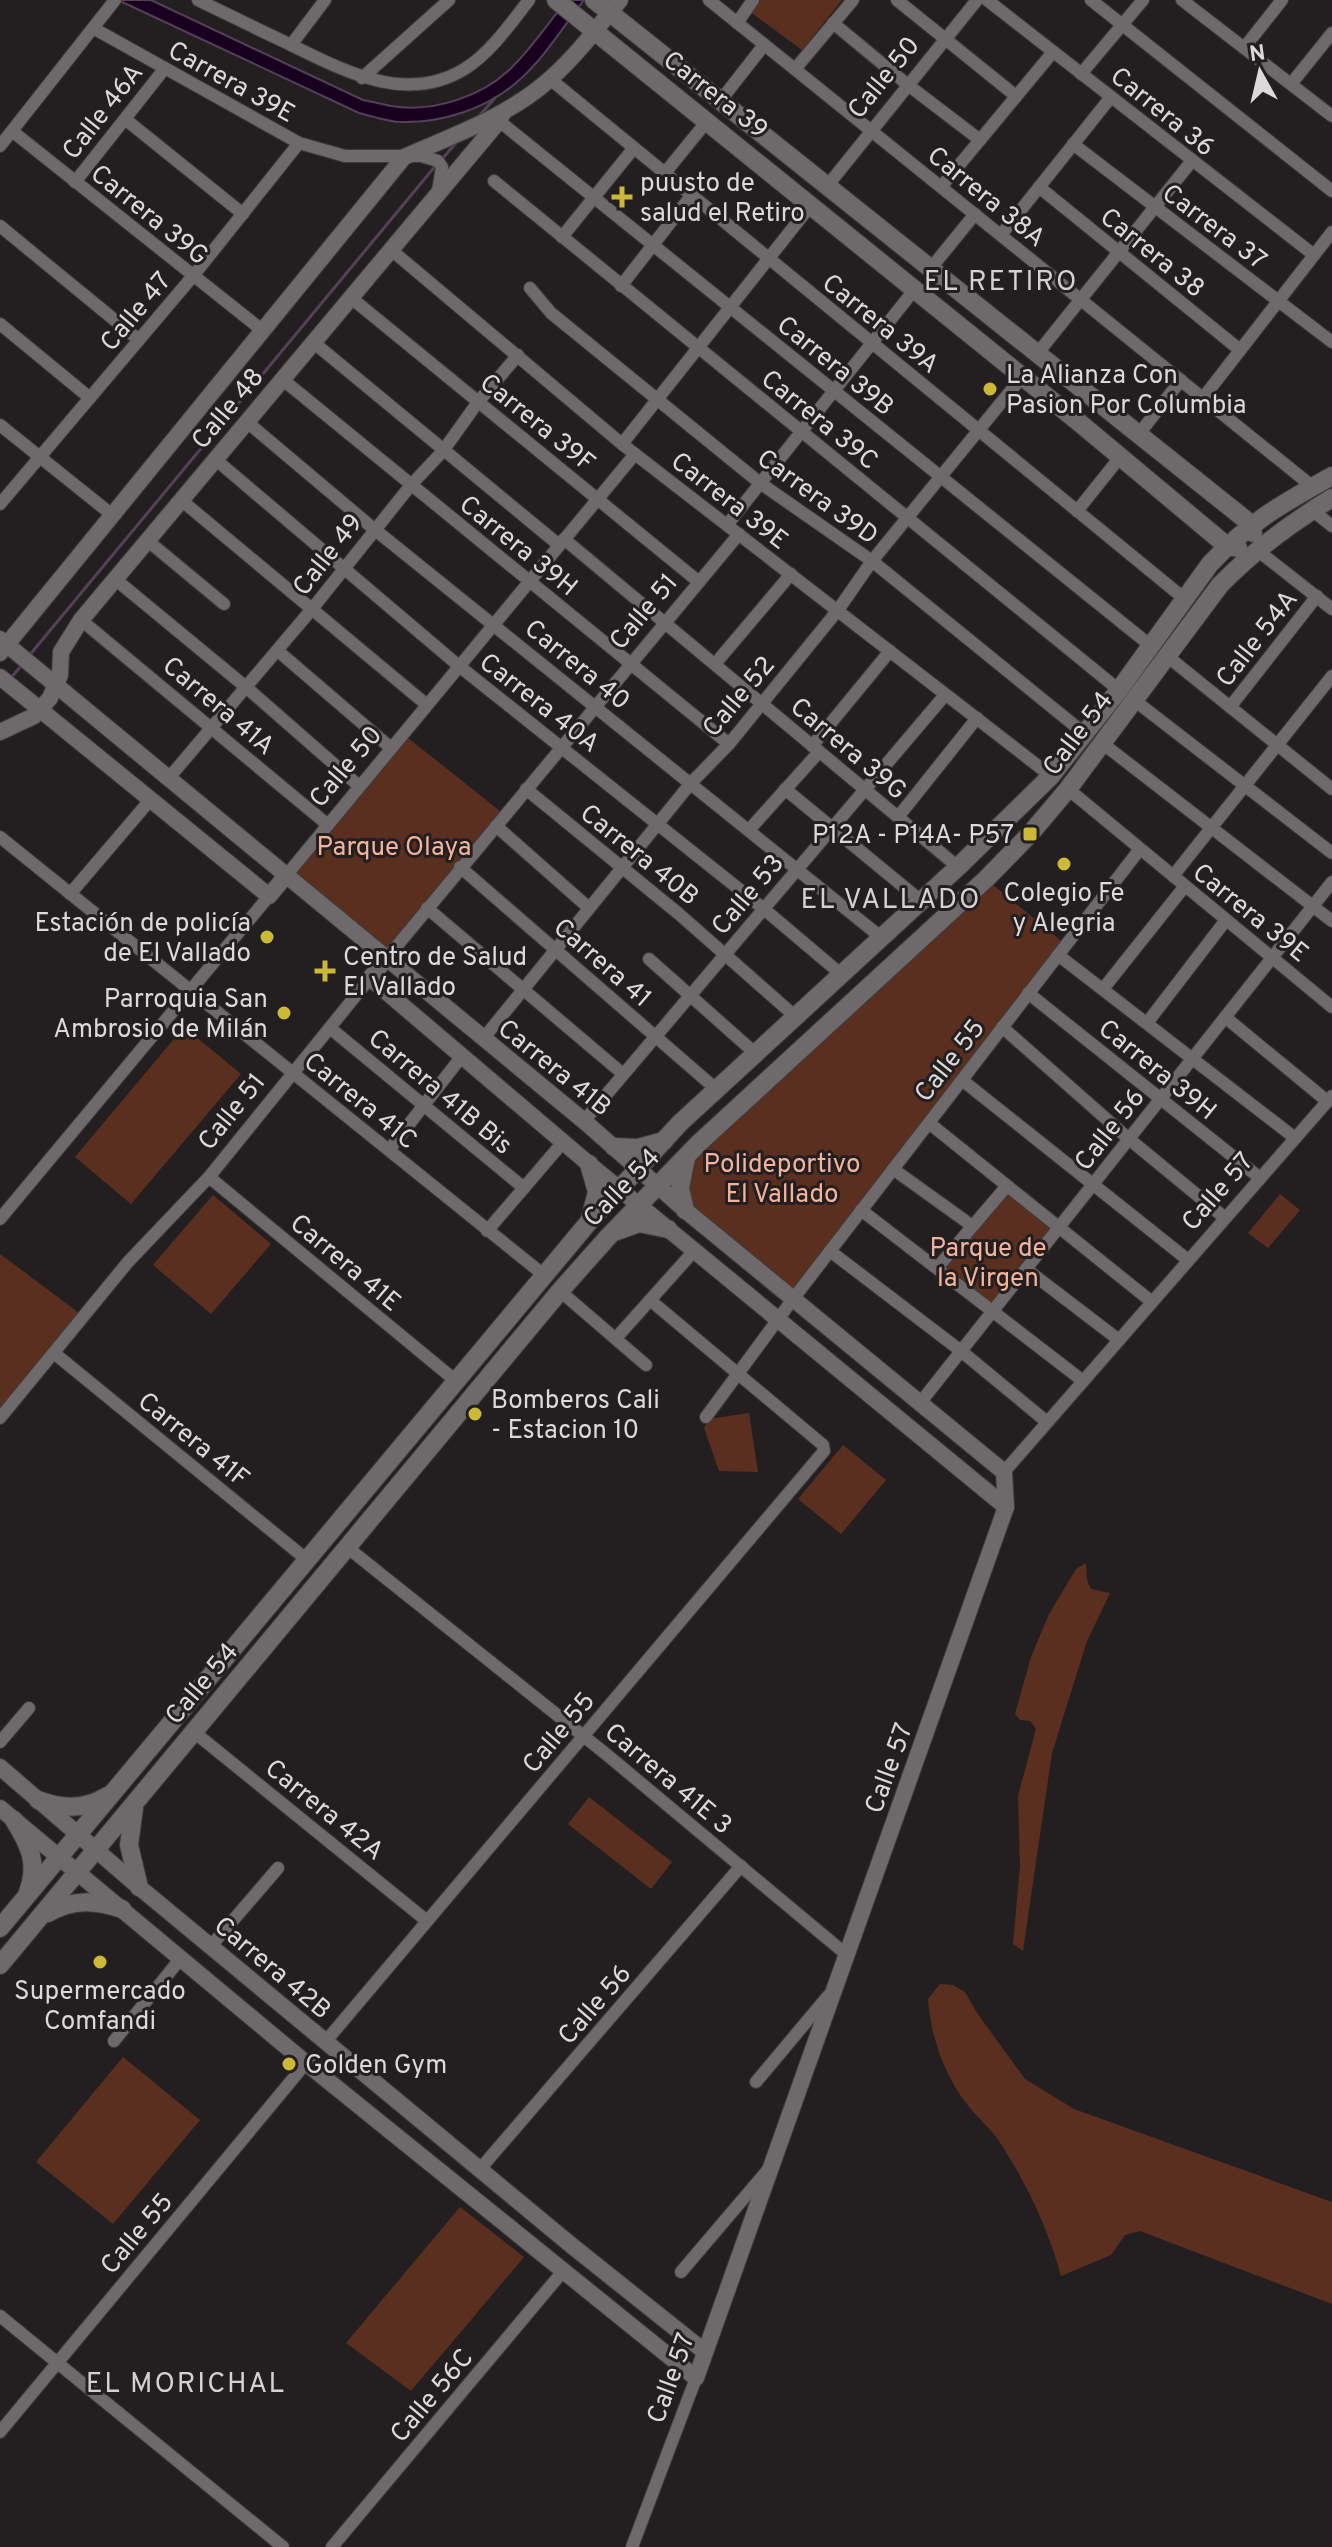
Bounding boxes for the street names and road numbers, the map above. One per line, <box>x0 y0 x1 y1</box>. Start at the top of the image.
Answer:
street label: Calle 50 <box>842 30 928 127</box>
street label: Carrera 39E <box>162 35 300 132</box>
street label: Carrera 39 <box>655 45 774 147</box>
street label: Calle 46A <box>56 58 152 167</box>
street label: Carrera 36 <box>1102 61 1220 165</box>
street label: Carrera 38A <box>920 140 1051 256</box>
street label: Carrera 39G <box>83 158 214 274</box>
street label: Carrera 37 <box>1154 178 1272 278</box>
street label: Carrera 38 <box>1092 202 1211 306</box>
street label: Calle 47 <box>94 266 180 359</box>
street label: Carrera 39A <box>814 268 945 382</box>
street label: Carrera 39B <box>769 310 900 424</box>
street label: Calle 48 <box>185 362 272 457</box>
street label: Carrera 39C <box>753 364 884 478</box>
street label: Carrera 39F <box>472 367 601 481</box>
street label: Carrera 39D <box>749 443 884 553</box>
street label: Carrera 39E <box>663 446 794 558</box>
street label: Carrera 39H <box>452 489 583 605</box>
street label: Calle 49 <box>287 508 371 603</box>
street label: Calle 51 <box>603 567 687 658</box>
street label: Calle 54A <box>1210 584 1306 695</box>
street label: Carrera 40 <box>517 613 636 719</box>
street label: Carrera 40A <box>472 647 605 761</box>
street label: Carrera 41A <box>154 650 280 763</box>
street label: Calle 52 <box>696 650 783 745</box>
street label: Calle 54 <box>1037 686 1121 783</box>
street label: Carrera 39G <box>782 691 913 808</box>
street label: Calle 50 <box>303 720 391 815</box>
street label: Carrera 40B <box>572 798 705 914</box>
street label: Calle 53 <box>705 848 792 943</box>
street label: Carrera 39E <box>1185 857 1314 971</box>
street label: Carrera 41 <box>545 912 657 1016</box>
street label: Carrera 41B <box>490 1013 617 1125</box>
street label: Calle 55 <box>908 1013 994 1110</box>
street label: Carrera 39H <box>1091 1013 1222 1129</box>
street label: Carrera 41B Bis <box>360 1023 518 1163</box>
street label: Carrera 41C <box>296 1046 423 1158</box>
street label: Calle 51 <box>192 1067 274 1158</box>
street label: Calle 56 <box>1068 1083 1153 1178</box>
street label: Calle 54 <box>577 1142 668 1235</box>
street label: Calle 57 <box>1176 1146 1262 1239</box>
street label: Carrera 41E <box>282 1208 407 1320</box>
street label: Carrera 41F <box>130 1386 255 1496</box>
street label: Calle 54 <box>159 1637 247 1732</box>
street label: Calle 55 <box>516 1686 604 1781</box>
street label: Carrera 41E 3 <box>597 1717 738 1843</box>
street label: Calle 57 <box>859 1719 922 1819</box>
street label: Carrera 42A <box>257 1753 390 1869</box>
street label: Carrera 42B <box>206 1910 337 2028</box>
street label: Calle 56 <box>552 1959 640 2053</box>
street label: Calle 55 <box>94 2187 182 2282</box>
street label: Calle 57 <box>641 2329 704 2429</box>
street label: Calle 56C <box>384 2343 482 2450</box>

